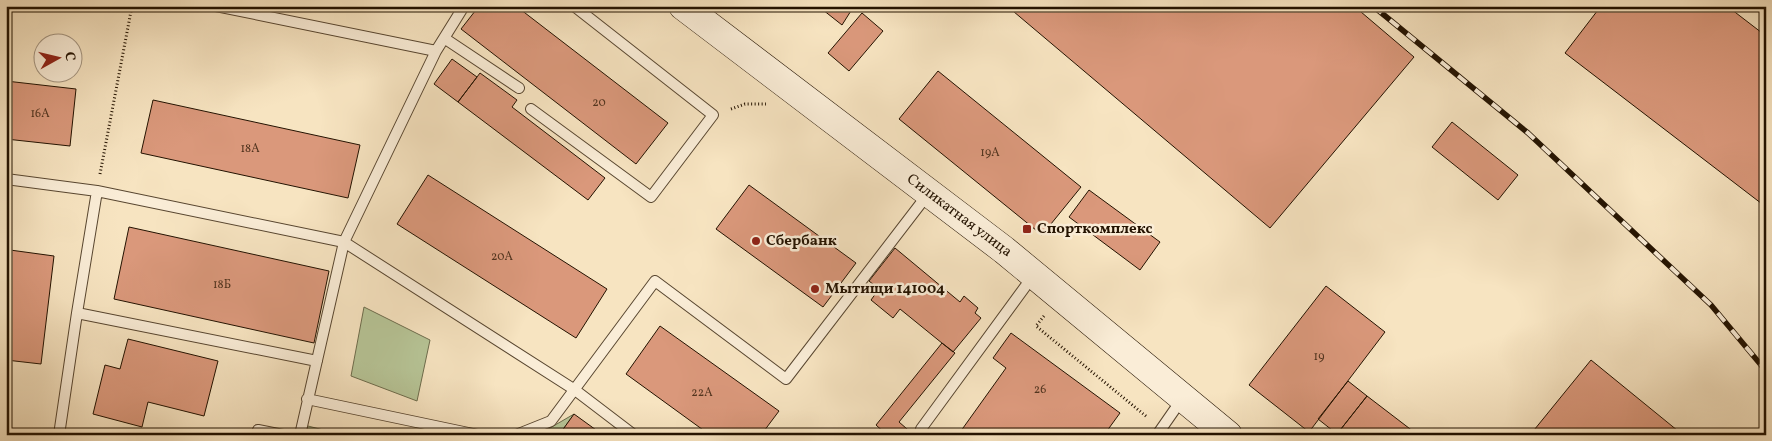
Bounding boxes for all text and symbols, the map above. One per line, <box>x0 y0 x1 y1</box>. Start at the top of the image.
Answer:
north arrow <box>32 32 82 82</box>
text: С <box>59 51 79 62</box>
house number: 20 <box>592 95 606 111</box>
house number: 16А <box>30 106 50 122</box>
house number: 18А <box>240 141 260 157</box>
house number: 19А <box>980 145 1000 161</box>
street label: Силикатная улица <box>902 169 1016 263</box>
place label: Спорткомплекс <box>1037 219 1153 240</box>
marker: Спорткомплекс <box>1021 223 1033 235</box>
place label: Сбербанк <box>766 231 837 252</box>
marker: Сбербанк <box>750 235 762 247</box>
house number: 20А <box>491 249 514 265</box>
house number: 18Б <box>213 277 231 293</box>
place label: Мытищи 141004 <box>825 279 945 300</box>
marker: Мытищи 141004 <box>809 283 821 295</box>
house number: 19 <box>1314 349 1324 365</box>
house number: 26 <box>1034 382 1046 398</box>
house number: 22А <box>691 385 713 401</box>

